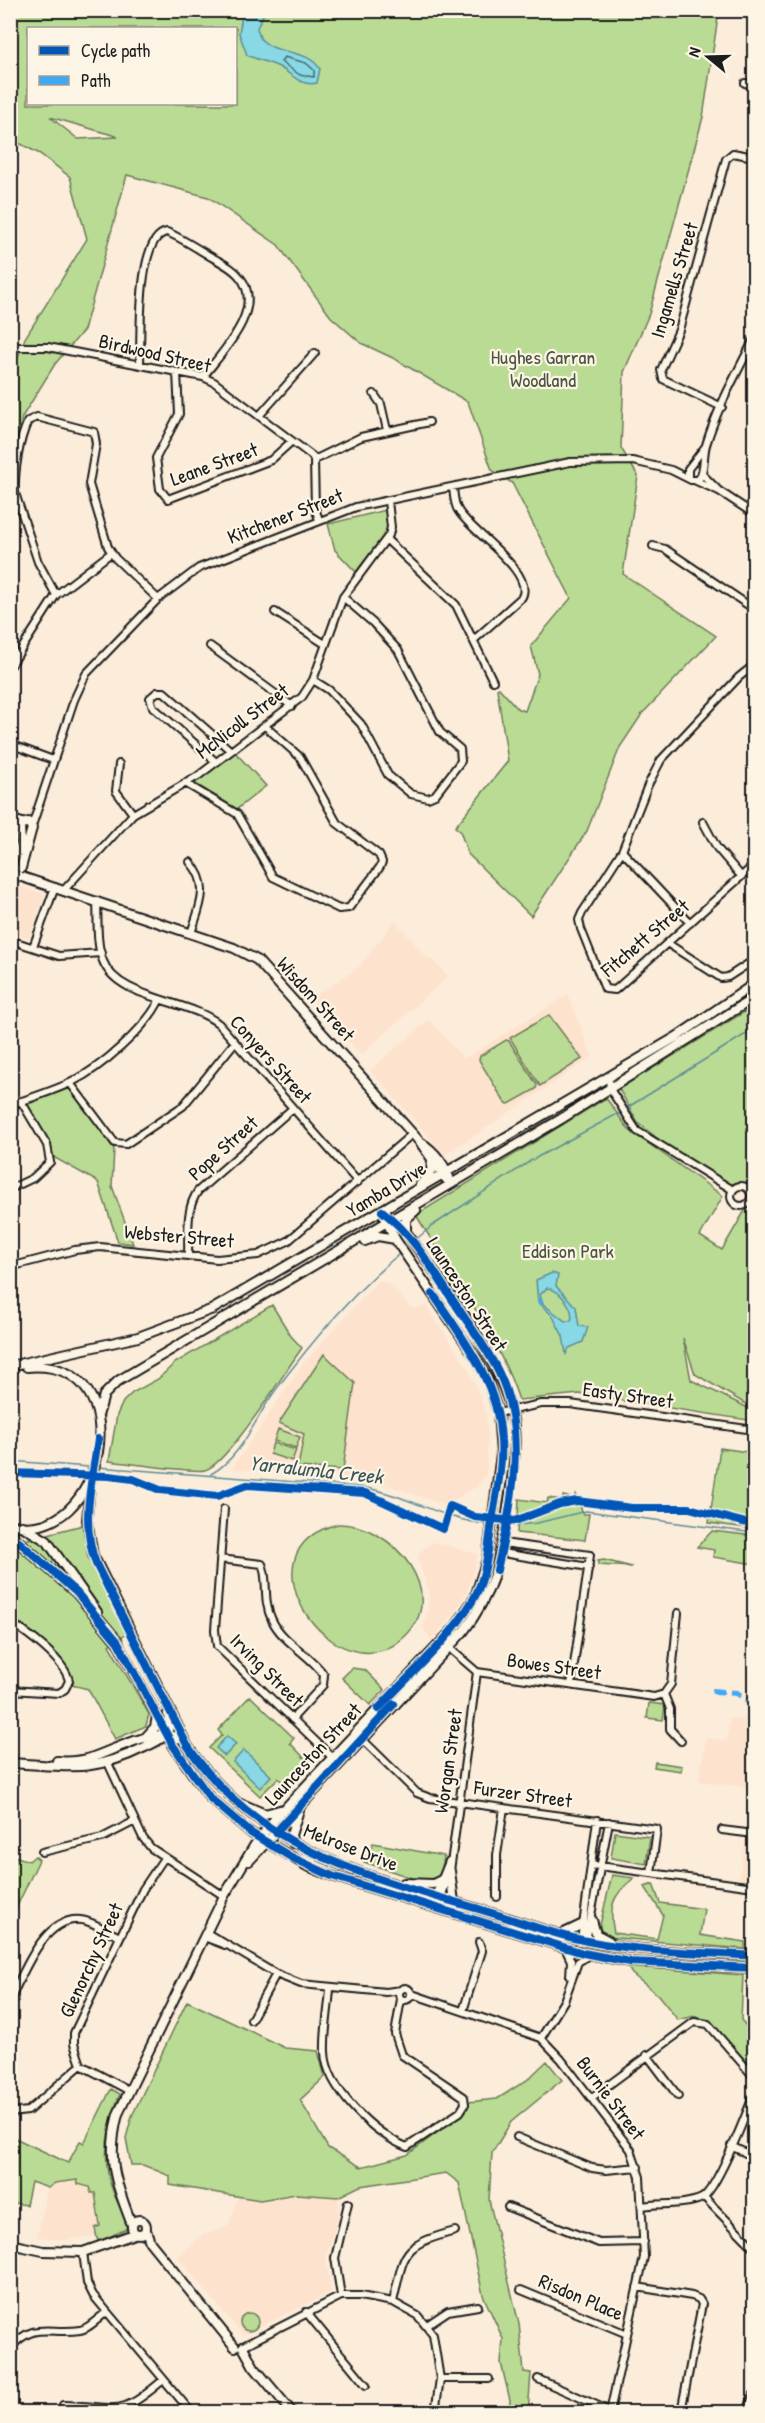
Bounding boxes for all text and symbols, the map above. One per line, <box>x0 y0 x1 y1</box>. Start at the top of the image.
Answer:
legend <box>27 27 237 105</box>
north arrow <box>678 27 738 87</box>
text: Cycle path <box>81 38 151 63</box>
text: N <box>682 44 706 60</box>
text: Path <box>81 68 111 93</box>
street label: Ingamells Street <box>643 218 704 341</box>
street label: Birdwood Street <box>96 326 215 379</box>
park label: Hughes Garran Woodland <box>491 343 595 393</box>
street label: Leane Street <box>166 435 262 492</box>
street label: Kitchener Street <box>223 481 348 550</box>
street label: McNicoll Street <box>189 676 295 765</box>
street label: Fitchett Street <box>594 892 696 983</box>
street label: Wisdom Street <box>271 951 362 1048</box>
street label: Conyers Street <box>224 1008 319 1110</box>
street label: Pope Street <box>182 1108 264 1186</box>
street label: Yamba Drive <box>341 1154 431 1223</box>
street label: Webster Street <box>123 1217 236 1254</box>
street label: Launceston Street <box>420 1231 515 1357</box>
park label: Eddison Park <box>522 1237 614 1264</box>
street label: Easty Street <box>581 1375 676 1414</box>
water label: Yarralumla Creek <box>248 1448 386 1491</box>
street label: Irving Street <box>225 1627 311 1713</box>
street label: Bowes Street <box>506 1646 604 1686</box>
street label: Launceston Street <box>258 1696 368 1811</box>
street label: Worgan Street <box>427 1706 468 1815</box>
street label: Furzer Street <box>471 1773 575 1814</box>
street label: Melrose Drive <box>300 1816 402 1877</box>
street label: Glenorchy Street <box>52 1897 129 2021</box>
street label: Burnie Street <box>571 2050 652 2146</box>
street label: Risdon Place <box>535 2267 628 2326</box>

